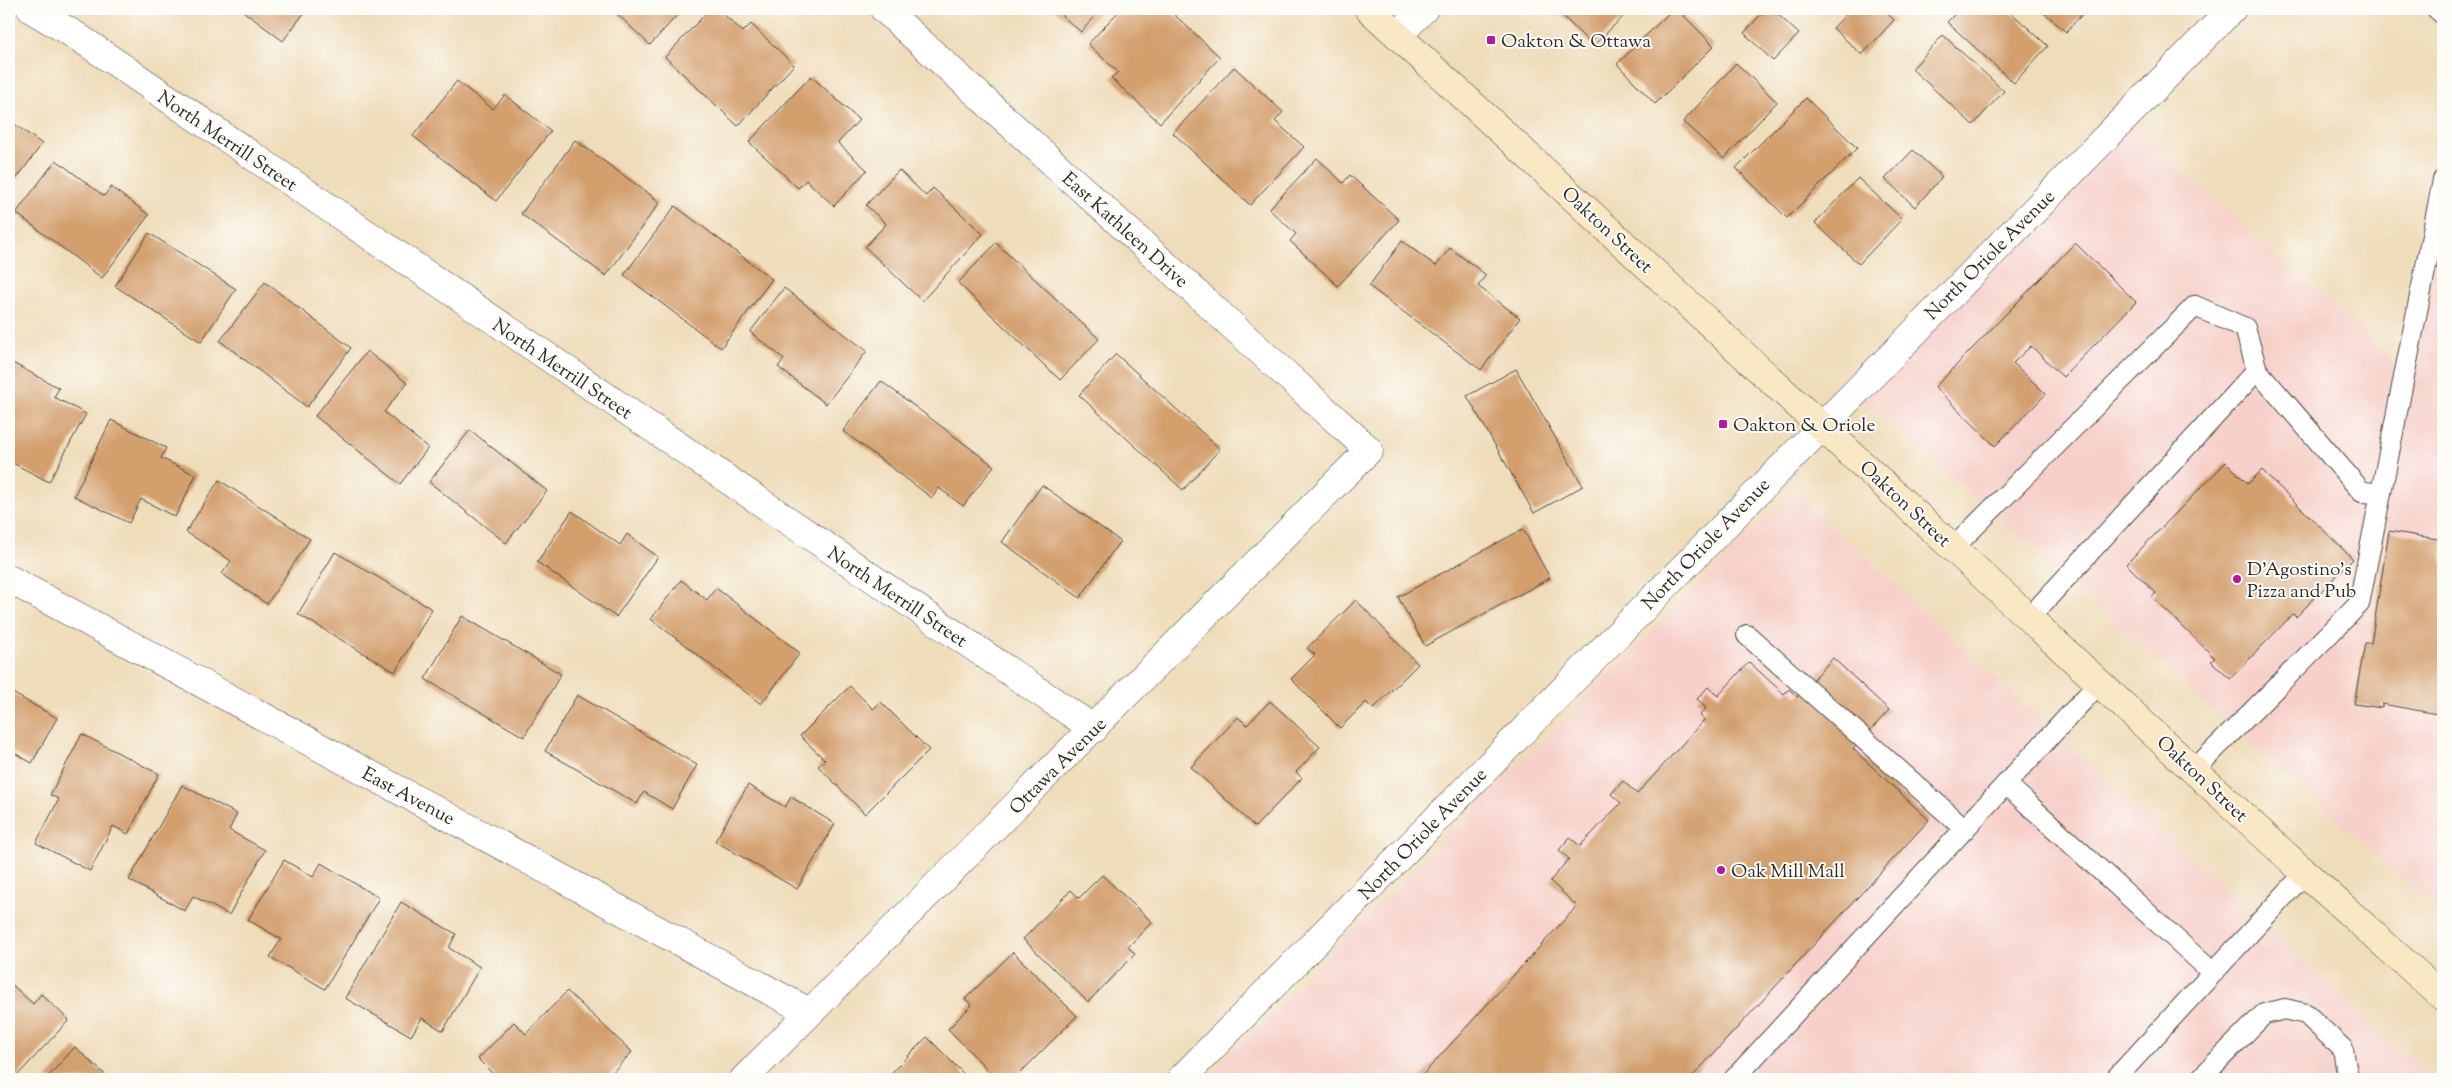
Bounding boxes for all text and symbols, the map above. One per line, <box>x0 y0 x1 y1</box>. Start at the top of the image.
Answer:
place label: Oakton & Ottawa <box>1501 29 1651 56</box>
marker: Oakton & Ottawa <box>1485 34 1497 46</box>
street label: North Merrill Street <box>151 85 302 199</box>
street label: East Kathleen Drive <box>1055 167 1194 295</box>
street label: Oakton Street <box>1555 181 1658 281</box>
street label: North Oriole Avenue <box>1920 184 2062 327</box>
street label: North Merrill Street <box>486 313 637 427</box>
place label: Oakton & Oriole <box>1733 413 1875 440</box>
marker: Oakton & Oriole <box>1717 418 1729 430</box>
street label: Oakton Street <box>1853 455 1956 555</box>
street label: North Oriole Avenue <box>1636 472 1777 617</box>
street label: North Merrill Street <box>821 541 972 655</box>
place label: D’Agostino’s Pizza and Pub <box>2247 557 2356 606</box>
marker: D’Agostino’s Pizza and Pub <box>2231 573 2243 585</box>
street label: Ottawa Avenue <box>1004 712 1114 822</box>
street label: Oakton Street <box>2150 730 2253 830</box>
street label: East Avenue <box>357 761 459 833</box>
street label: North Oriole Avenue <box>1353 762 1494 907</box>
place label: Oak Mill Mall <box>1731 859 1845 886</box>
marker: Oak Mill Mall <box>1715 864 1727 876</box>

